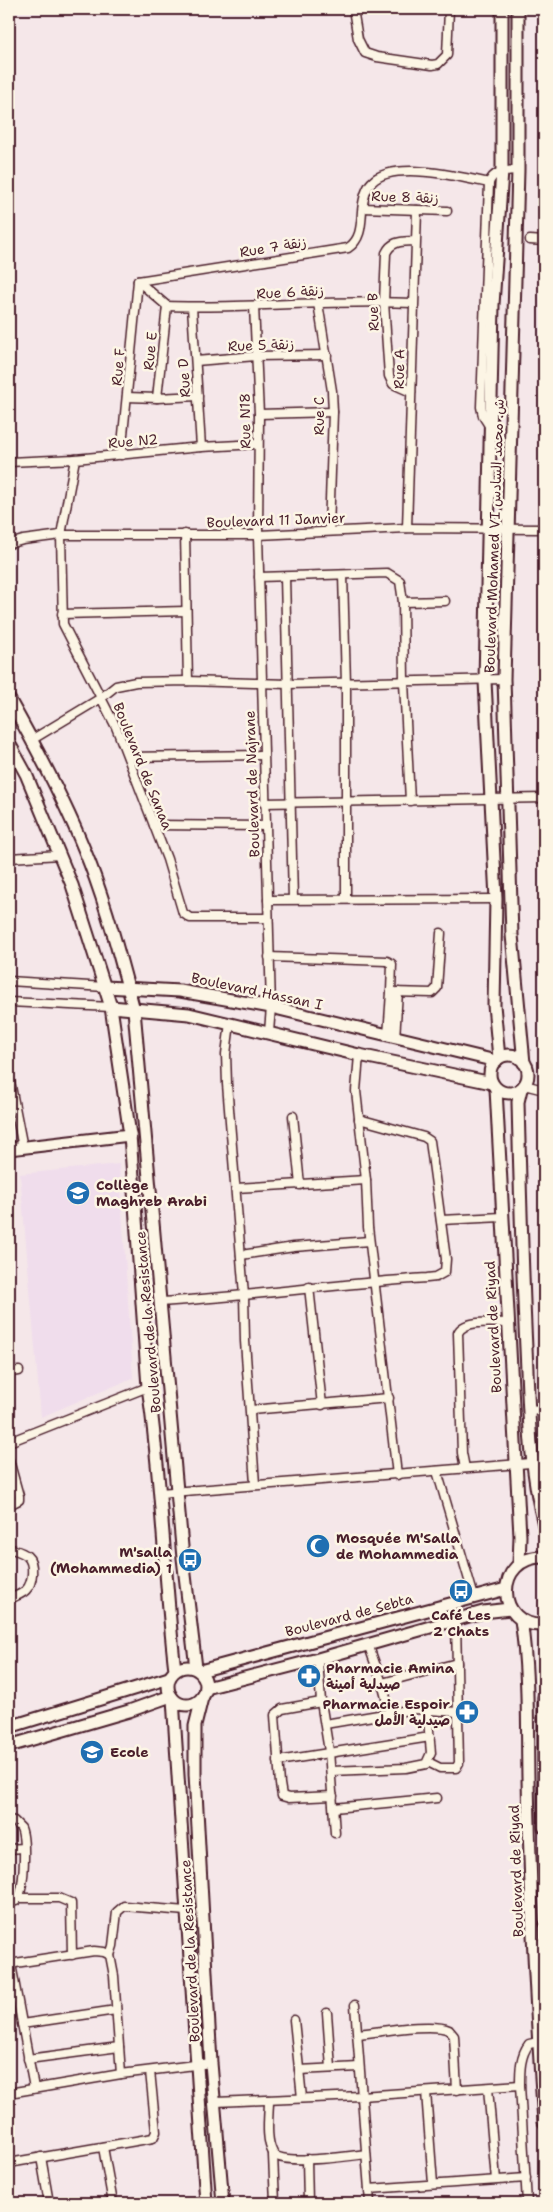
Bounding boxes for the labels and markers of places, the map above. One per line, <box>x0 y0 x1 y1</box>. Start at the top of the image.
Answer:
place label: Collège Maghreb Arabi <box>96 1176 207 1210</box>
school or university icon: Collège Maghreb Arabi <box>65 1180 91 1206</box>
place label: Mosquée M'Salla de Mohammedia <box>336 1529 460 1563</box>
mosque icon: Mosquée M'Salla de Mohammedia <box>305 1533 331 1559</box>
place label: M'salla (Mohammedia) 1 <box>50 1543 172 1577</box>
bus stop icon: M'salla (Mohammedia) 1 <box>177 1547 203 1573</box>
bus stop icon: Café Les 2 Chats <box>448 1578 474 1604</box>
place label: Café Les 2 Chats <box>431 1606 491 1640</box>
place label: Pharmacie Amina صيدلية أمينة <box>326 1659 455 1693</box>
pharmacy icon: Pharmacie Amina صيدلية أمينة <box>296 1663 322 1689</box>
place label: Pharmacie Espoir صيدلية الأمل <box>322 1695 450 1729</box>
pharmacy icon: Pharmacie Espoir صيدلية الأمل <box>454 1699 480 1725</box>
school or university icon: Ecole <box>79 1739 105 1765</box>
place label: Ecole <box>110 1743 149 1761</box>

